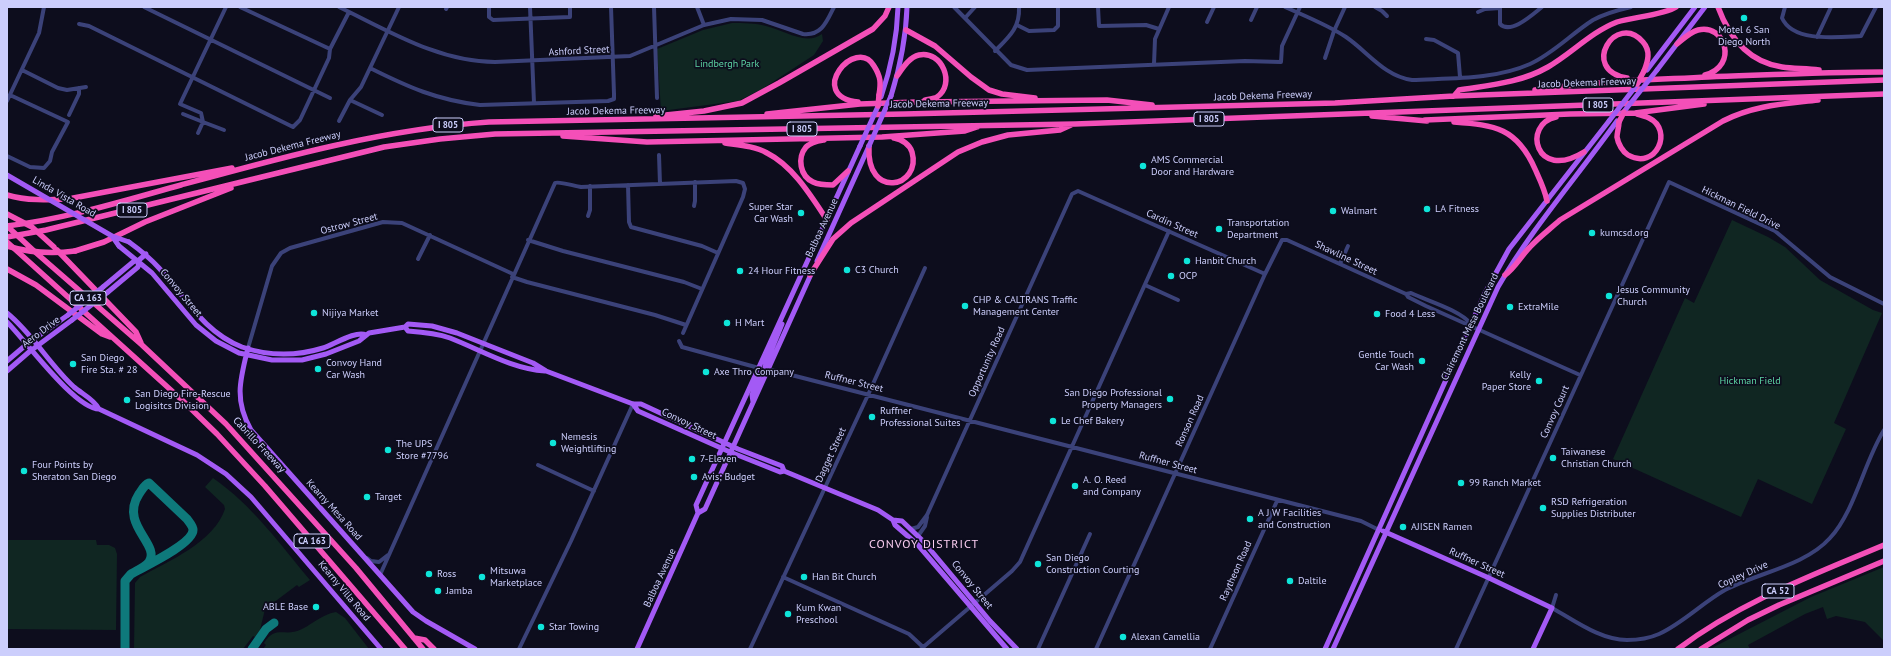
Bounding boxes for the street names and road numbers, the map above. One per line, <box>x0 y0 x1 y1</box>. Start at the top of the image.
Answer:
street label: Ashford Street <box>548 43 610 59</box>
street label: Jacob Dekema Freeway <box>1538 75 1636 91</box>
street label: Jacob Dekema Freeway <box>1214 88 1312 104</box>
street label: Jacob Dekema Freeway <box>890 97 988 111</box>
road number: I 805 <box>1583 98 1613 112</box>
street label: Jacob Dekema Freeway <box>567 104 665 118</box>
road number: I 805 <box>1194 112 1224 126</box>
road number: I 805 <box>433 118 463 132</box>
road number: I 805 <box>787 122 817 136</box>
street label: Jacob Dekema Freeway <box>244 128 342 164</box>
street label: Linda Vista Road <box>30 174 98 220</box>
street label: Hickman Field Drive <box>1700 184 1782 232</box>
street label: Balboa Avenue <box>803 197 841 259</box>
road number: I 805 <box>117 203 147 217</box>
street label: Cardin Street <box>1144 207 1200 241</box>
street label: Ostrow Street <box>319 211 379 237</box>
street label: Shawline Street <box>1313 238 1379 278</box>
street label: Convoy Street <box>157 267 205 319</box>
street label: Clairemont Mesa Boulevard <box>1439 272 1501 382</box>
road number: CA 163 <box>70 291 106 305</box>
street label: Aero Drive <box>20 314 62 350</box>
street label: Opportunity Road <box>966 325 1008 399</box>
street label: Ruffner Street <box>824 369 884 395</box>
street label: Convoy Court <box>1538 384 1572 440</box>
street label: Ronson Road <box>1173 393 1207 449</box>
street label: Convoy Street <box>660 406 718 442</box>
street label: Cabrillo Freeway <box>230 415 288 475</box>
street label: Dagget Street <box>813 426 849 484</box>
street label: Ruffner Street <box>1138 449 1198 477</box>
street label: Kearny Mesa Road <box>303 477 365 543</box>
road number: CA 163 <box>294 534 330 548</box>
street label: Raytheon Road <box>1218 539 1254 603</box>
street label: Ruffner Street <box>1447 545 1507 581</box>
street label: Balboa Avenue <box>641 547 679 609</box>
street label: Kearny Villa Road <box>315 558 373 624</box>
street label: Convoy Street <box>949 558 995 612</box>
street label: Copley Drive <box>1716 559 1770 591</box>
road number: CA 52 <box>1762 584 1794 598</box>

